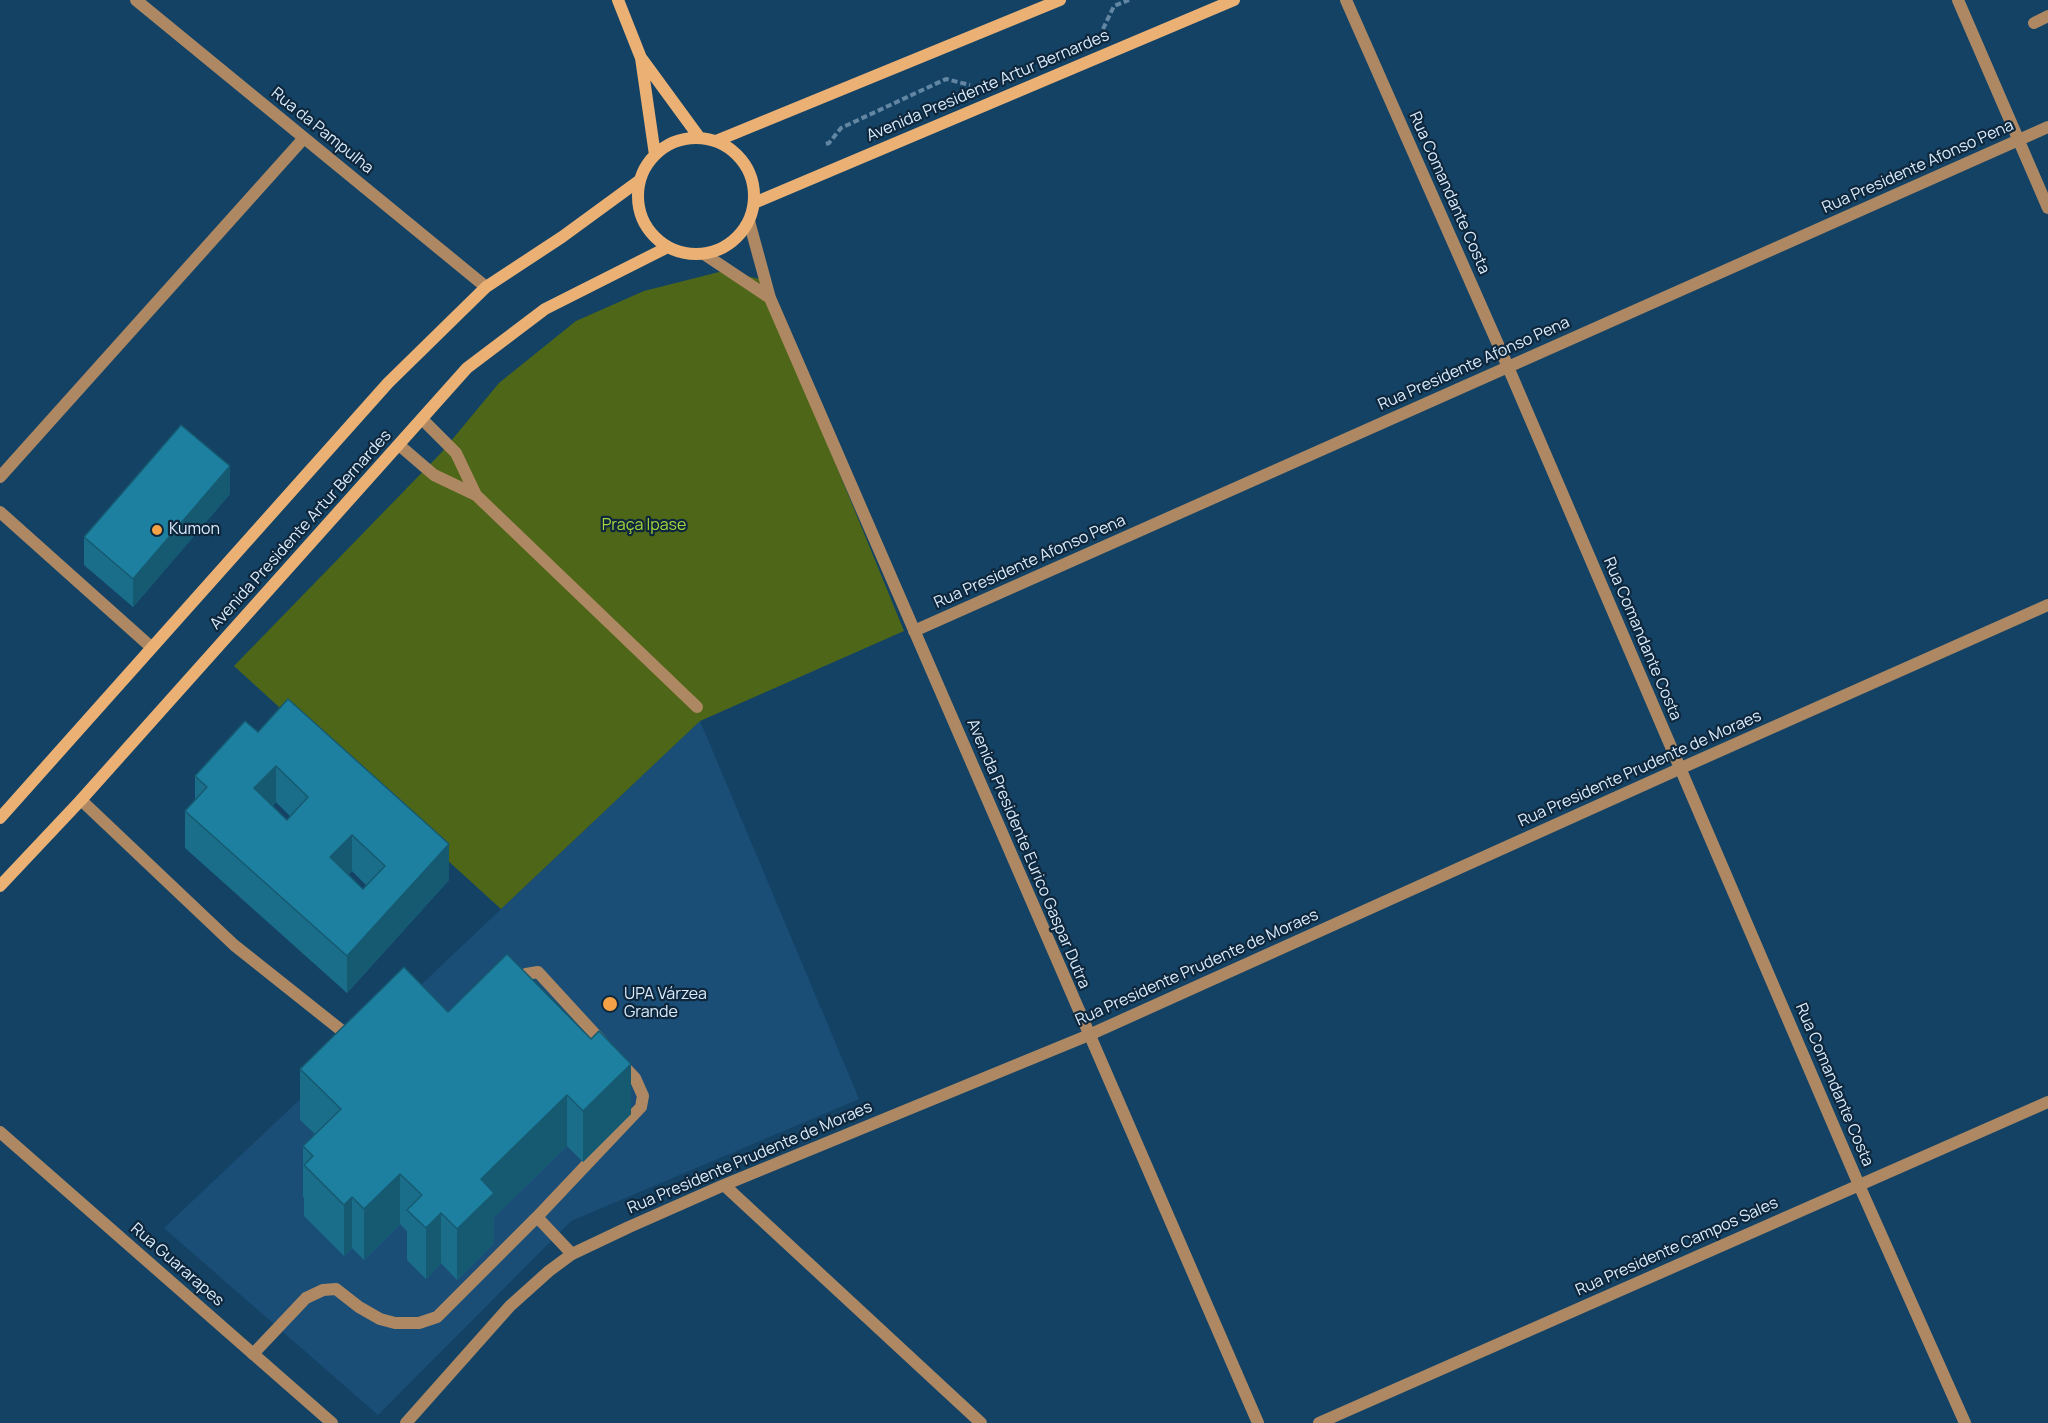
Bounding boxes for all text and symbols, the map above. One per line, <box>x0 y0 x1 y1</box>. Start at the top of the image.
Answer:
street label: Avenida Presidente Artur Bernardes <box>864 26 1112 146</box>
street label: Rua da Pampulha <box>267 84 377 178</box>
street label: Rua Comandante Costa <box>1405 109 1493 277</box>
street label: Rua Presidente Afonso Pena <box>1819 116 2017 218</box>
street label: Rua Presidente Afonso Pena <box>1375 313 1573 415</box>
street label: Avenida Presidente Artur Bernardes <box>206 426 396 634</box>
street label: Rua Presidente Afonso Pena <box>931 511 1129 613</box>
park label: Praça Ipase <box>602 516 686 536</box>
place label: Kumon <box>169 520 220 540</box>
marker: Kumon <box>150 523 164 537</box>
street label: Rua Comandante Costa <box>1599 554 1685 724</box>
street label: Rua Presidente Prudente de Moraes <box>1516 707 1764 831</box>
street label: Avenida Presidente Eurico Gaspar Dutra <box>962 716 1094 992</box>
street label: Rua Presidente Prudente de Moraes <box>1073 906 1321 1030</box>
place label: UPA Várzea Grande <box>624 985 707 1023</box>
marker: UPA Várzea Grande <box>601 995 619 1013</box>
street label: Rua Comandante Costa <box>1791 1000 1877 1170</box>
street label: Rua Presidente Prudente de Moraes <box>625 1098 875 1218</box>
street label: Rua Presidente Campos Sales <box>1573 1194 1781 1300</box>
street label: Rua Guararapes <box>126 1219 228 1311</box>

